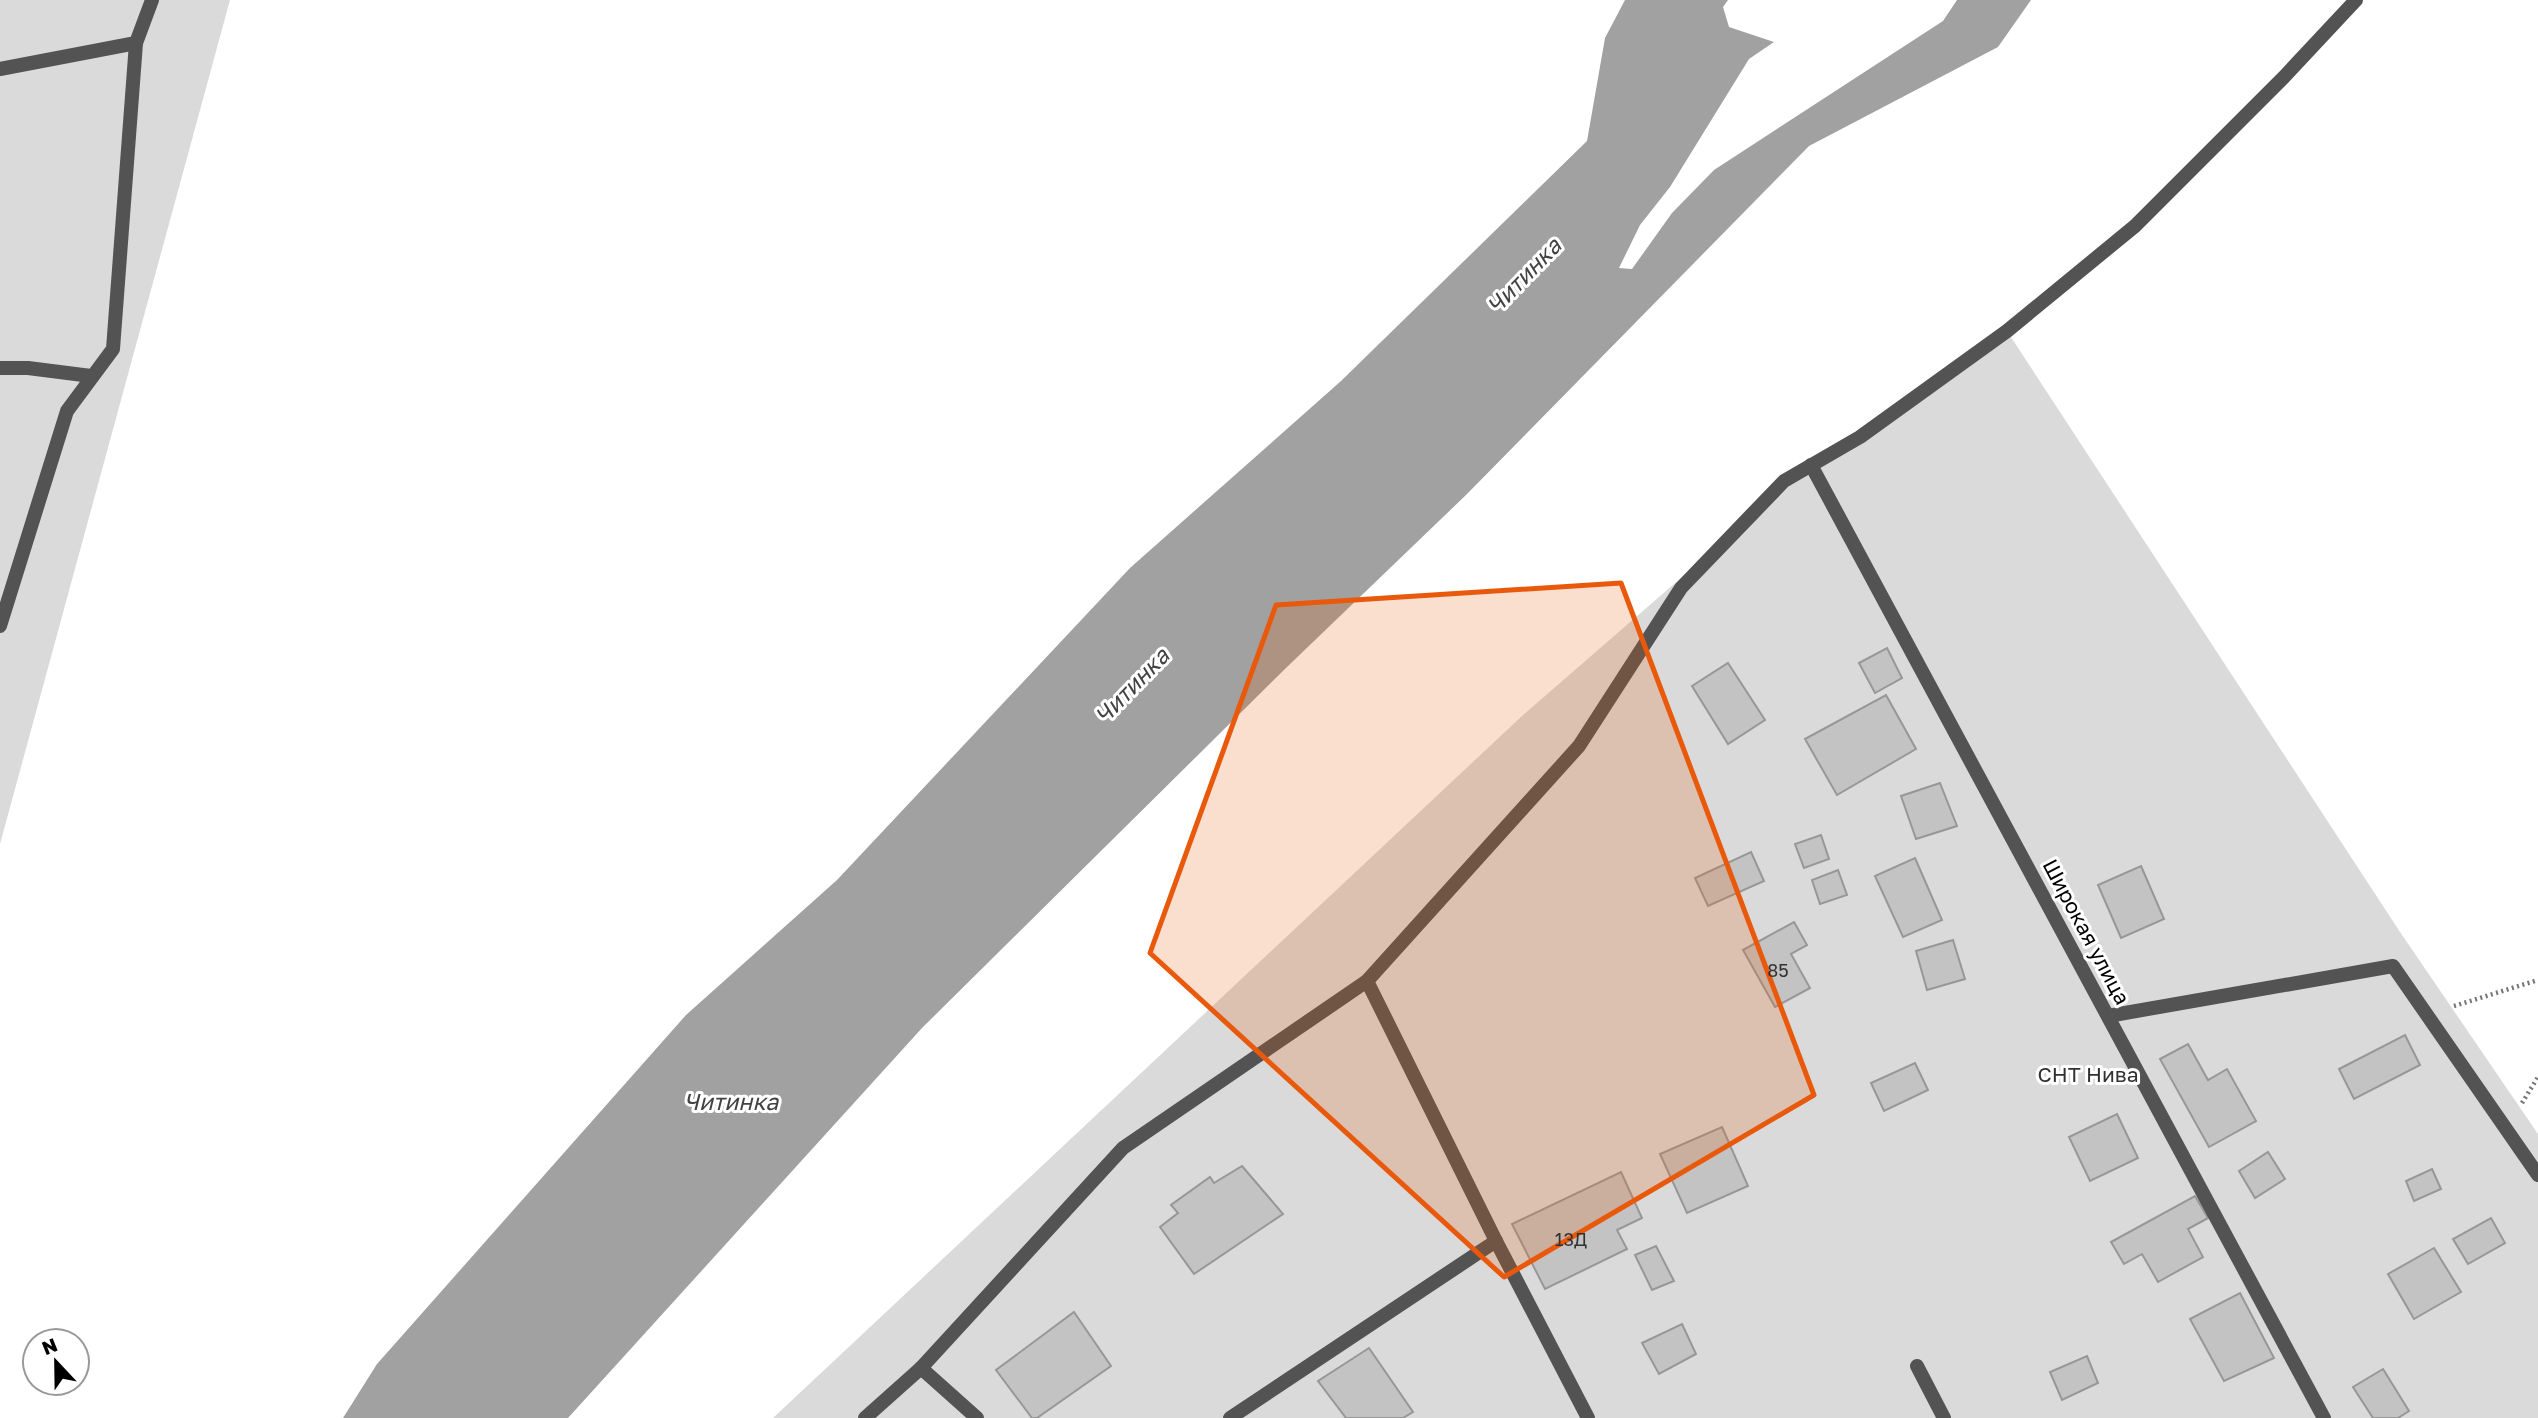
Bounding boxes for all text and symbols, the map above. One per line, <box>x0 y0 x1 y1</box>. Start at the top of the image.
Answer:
water label: Читинка <box>1480 231 1567 319</box>
water label: Читинка <box>1088 641 1175 729</box>
street label: Широкая улица <box>2038 854 2136 1009</box>
house number: 85 <box>1767 959 1789 981</box>
park label: СНТ Нива <box>2037 1061 2139 1087</box>
water label: Читинка <box>684 1087 779 1115</box>
house number: 13Д <box>1555 1228 1587 1250</box>
north arrow <box>21 1327 91 1397</box>
text: N <box>38 1332 60 1359</box>

